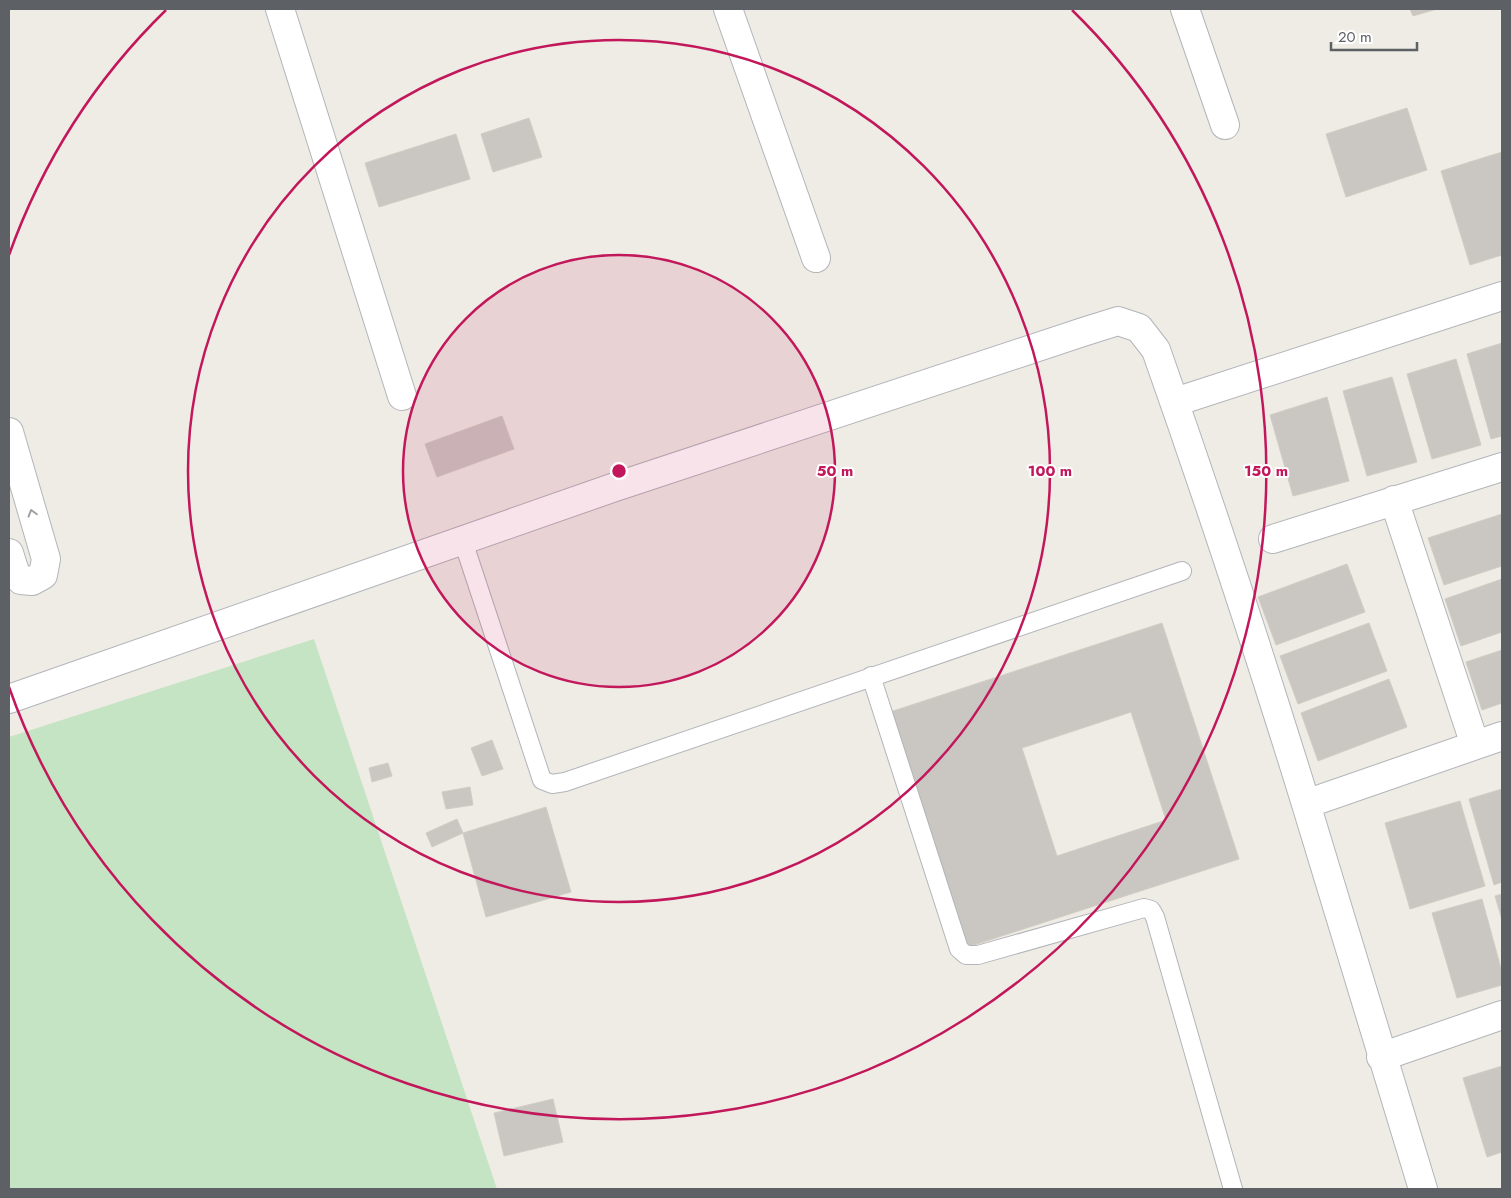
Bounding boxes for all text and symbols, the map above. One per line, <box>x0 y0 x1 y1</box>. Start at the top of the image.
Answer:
scale bar <box>1331 20 1417 52</box>
text: 20 m <box>1338 26 1372 48</box>
text: 50 m <box>817 460 853 482</box>
text: 100 m <box>1028 460 1072 482</box>
text: 150 m <box>1244 460 1288 482</box>
centre of rings <box>610 462 628 480</box>
one-way arrow <box>28 509 38 517</box>

